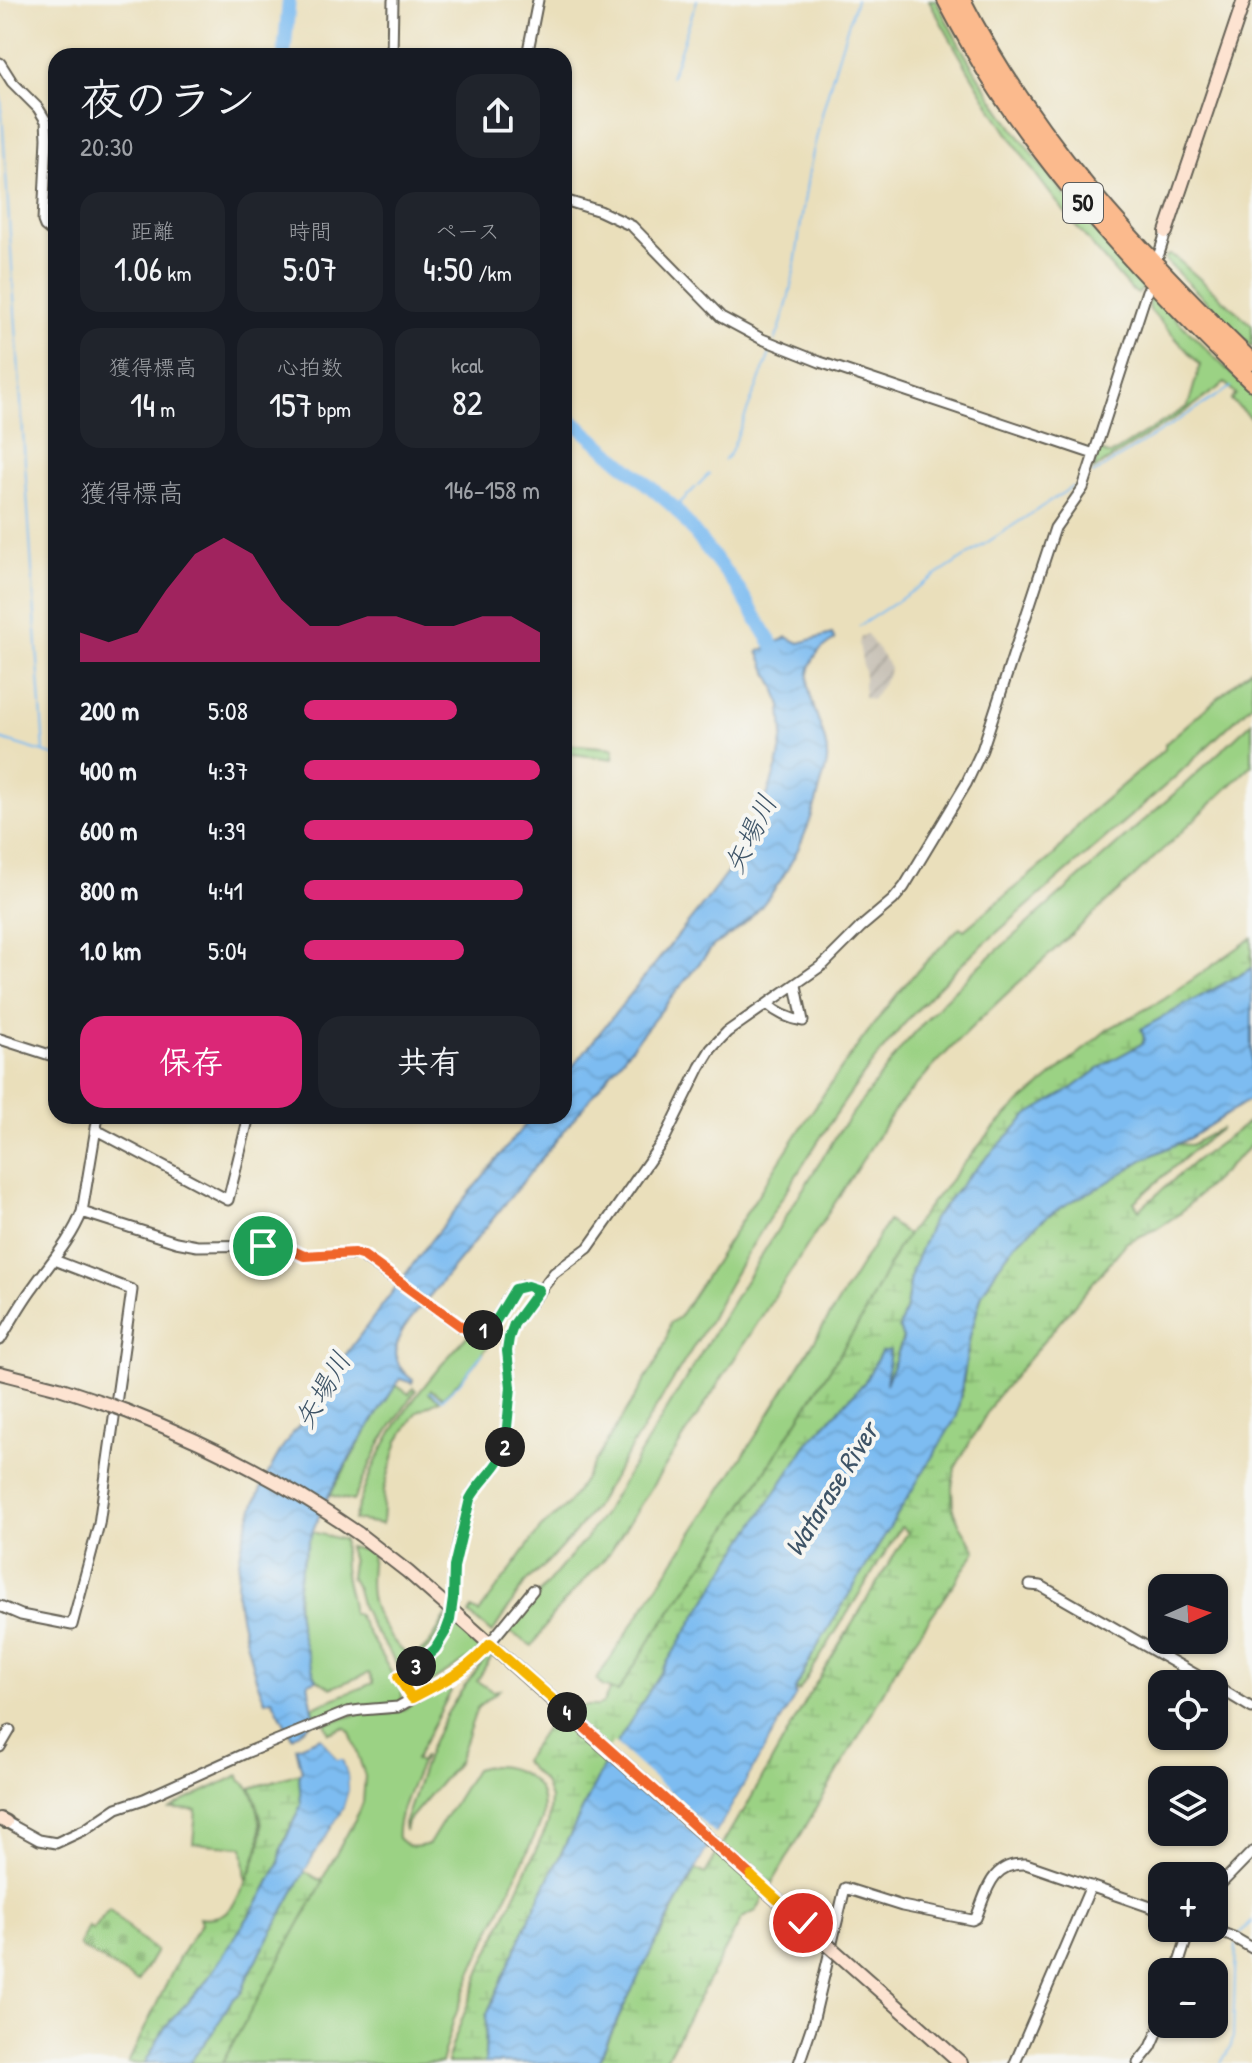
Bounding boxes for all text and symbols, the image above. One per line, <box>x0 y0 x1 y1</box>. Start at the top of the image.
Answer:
text: 夜のラン <box>80 69 256 129</box>
button: share <box>456 74 540 158</box>
text: 20:30 <box>80 129 133 164</box>
road number: 50 <box>1063 183 1103 223</box>
text: 距離 <box>131 216 175 246</box>
text: 時間 <box>288 216 332 246</box>
text: ペース <box>435 216 500 246</box>
text: 1.06 <box>114 246 162 292</box>
text: 5:07 <box>283 246 337 292</box>
text: 4:50 <box>423 246 473 292</box>
text: km <box>162 258 191 288</box>
text: /km <box>473 258 512 288</box>
text: kcal <box>451 350 483 380</box>
text: 獲得標高 <box>109 352 197 382</box>
text: 心拍数 <box>277 352 343 382</box>
text: 82 <box>452 380 483 426</box>
text: 14 <box>130 382 155 428</box>
text: 157 <box>269 382 313 428</box>
text: m <box>155 394 175 424</box>
text: bpm <box>313 394 351 424</box>
text: 146–158 m <box>444 472 540 507</box>
text: 獲得標高 <box>80 475 184 510</box>
text: 200 m <box>80 693 139 728</box>
text: 5:08 <box>208 693 248 728</box>
text: 400 m <box>80 753 137 788</box>
text: 4:37 <box>208 753 248 788</box>
water label: 矢場川 <box>715 788 785 880</box>
text: 600 m <box>80 813 137 848</box>
text: 4:39 <box>208 813 245 848</box>
text: 800 m <box>80 873 138 908</box>
text: 4:41 <box>208 873 243 908</box>
text: 1.0 km <box>80 933 141 968</box>
text: 5:04 <box>208 933 246 968</box>
button: 保存 <box>80 1016 302 1108</box>
button: 共有 <box>318 1016 540 1108</box>
pin <box>229 1212 297 1280</box>
icon: arrive <box>241 1224 285 1268</box>
pin: 1 <box>463 1310 503 1350</box>
text: 1 <box>479 1315 487 1345</box>
water label: 矢場川 <box>285 1344 359 1436</box>
water label: Watarase River <box>775 1412 889 1563</box>
pin: 2 <box>485 1427 525 1467</box>
text: 2 <box>500 1432 510 1462</box>
north arrow <box>1148 1574 1228 1654</box>
map controls <box>1148 1574 1228 2038</box>
pin: 3 <box>396 1646 436 1686</box>
text: 3 <box>411 1651 421 1681</box>
button: locate <box>1148 1670 1228 1750</box>
pin: 4 <box>547 1692 587 1732</box>
text: 4 <box>563 1697 571 1727</box>
button: layers <box>1148 1766 1228 1846</box>
button: + <box>1148 1862 1228 1942</box>
pin <box>769 1889 837 1957</box>
icon: check <box>781 1901 825 1945</box>
button: − <box>1148 1958 1228 2038</box>

